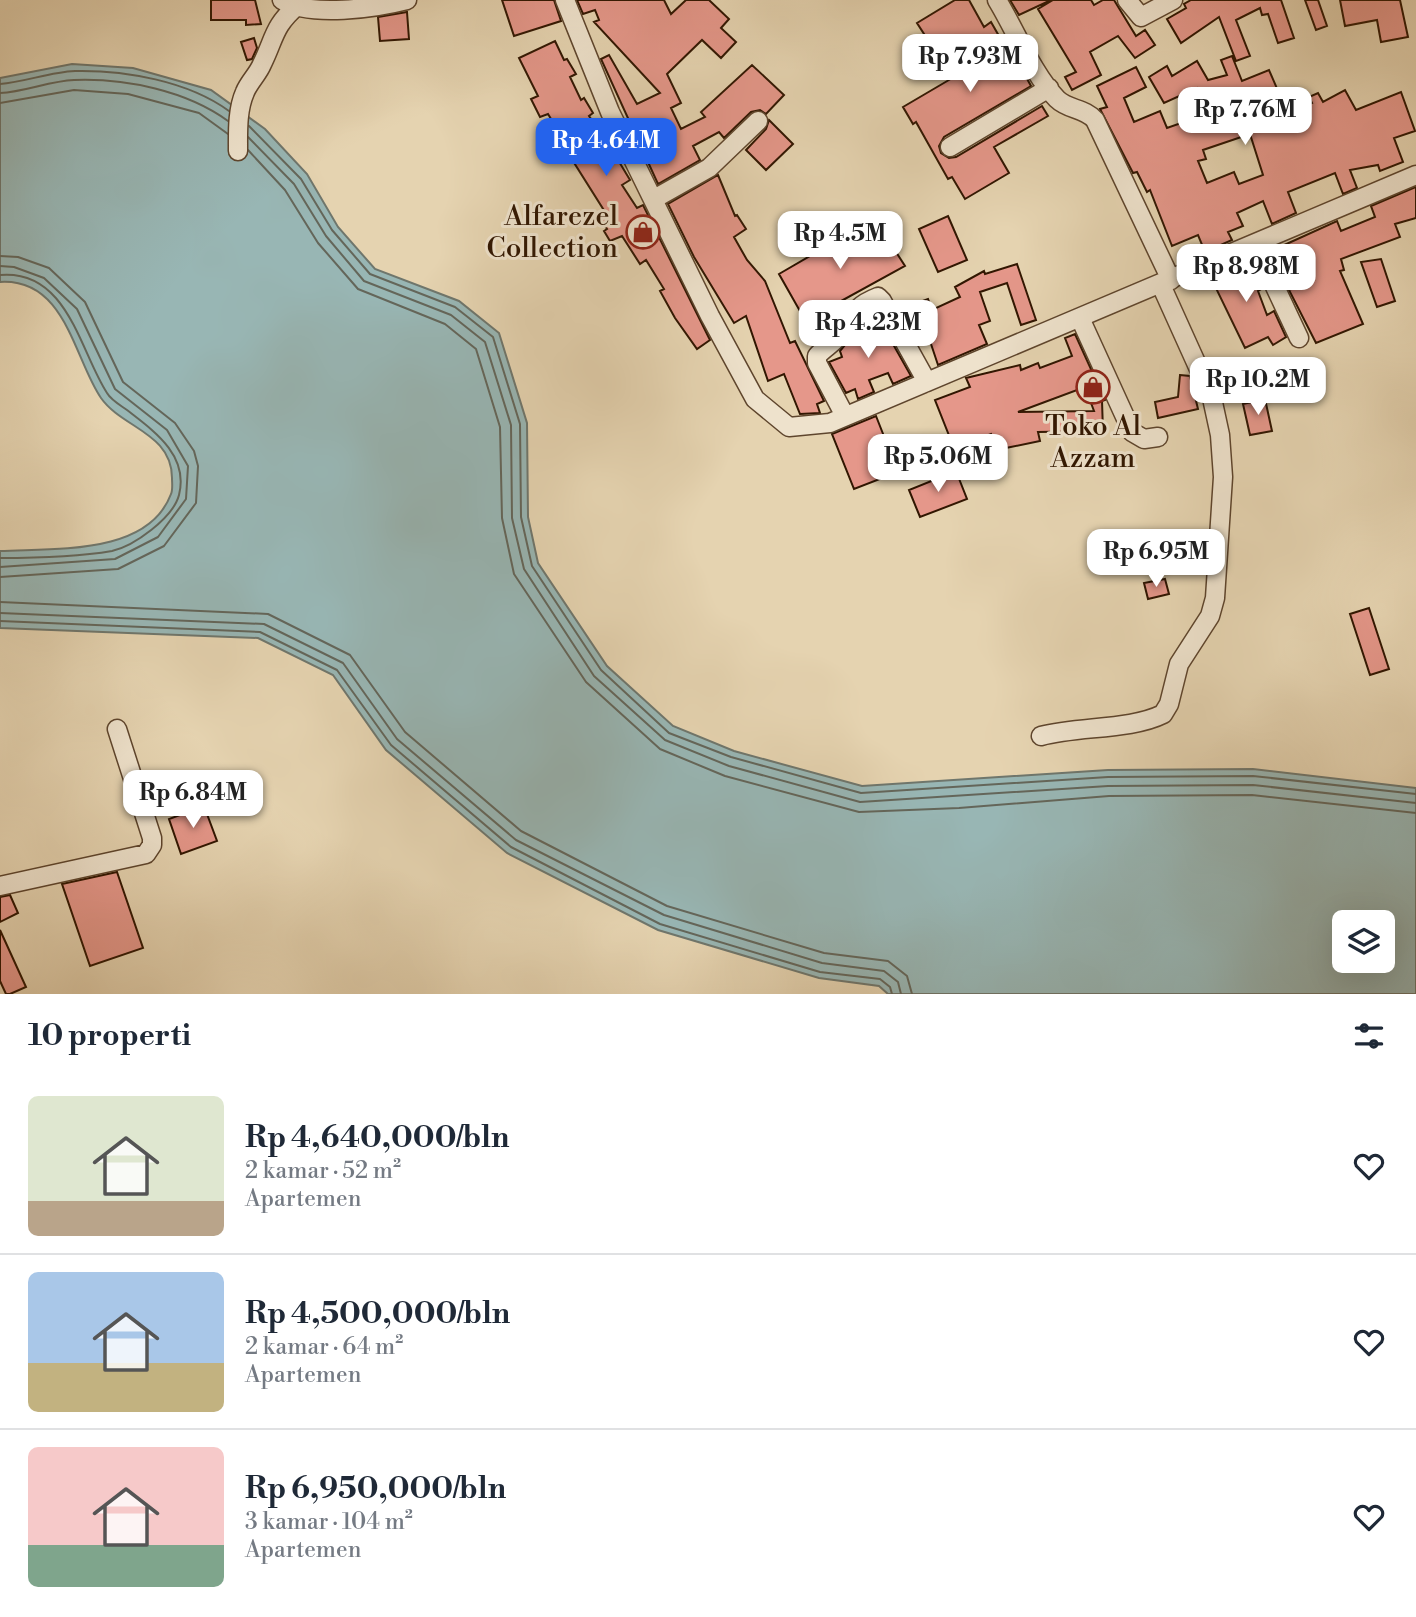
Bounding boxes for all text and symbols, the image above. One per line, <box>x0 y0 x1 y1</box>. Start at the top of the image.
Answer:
pin: Rp 7.93M <box>898 34 1042 94</box>
text: Rp 7.93M <box>918 43 1022 71</box>
pin: Rp 7.76M <box>1173 88 1317 147</box>
text: Rp 7.76M <box>1194 96 1296 124</box>
pin: Rp 4.64M <box>534 118 678 178</box>
text: Rp 4.64M <box>552 127 660 155</box>
place label: Alfarezel Collection <box>487 199 618 266</box>
pin: Rp 4.5M <box>775 212 905 271</box>
shop icon: Alfarezel Collection <box>624 213 662 251</box>
text: Rp 4.5M <box>794 220 886 248</box>
pin: Rp 8.98M <box>1174 244 1318 304</box>
text: Rp 8.98M <box>1193 253 1299 281</box>
pin: Rp 4.23M <box>796 300 940 360</box>
text: Rp 4.23M <box>815 309 921 337</box>
pin: Rp 10.2M <box>1186 358 1330 417</box>
text: Rp 10.2M <box>1206 366 1310 394</box>
shop icon: Toko Al Azzam <box>1074 368 1112 406</box>
place label: Toko Al Azzam <box>1045 409 1141 476</box>
pin: Rp 5.06M <box>866 434 1010 494</box>
text: Rp 5.06M <box>884 443 992 471</box>
pin: Rp 6.95M <box>1084 530 1228 589</box>
text: Rp 6.95M <box>1103 538 1209 566</box>
pin: Rp 6.84M <box>121 770 265 830</box>
text: Rp 6.84M <box>139 779 247 807</box>
map controls <box>1332 910 1395 973</box>
button: layers <box>1332 910 1395 973</box>
text: 10 properti <box>28 1017 191 1055</box>
icon: filters <box>1350 1017 1388 1055</box>
text: Rp 4,640,000/bln <box>245 1119 509 1157</box>
icon: home <box>84 1124 168 1208</box>
icon: heart <box>1350 1147 1388 1185</box>
text: 2 kamar · 52 m² <box>245 1157 401 1185</box>
text: Apartemen <box>245 1185 361 1213</box>
text: Rp 4,500,000/bln <box>245 1295 510 1333</box>
icon: home <box>84 1300 168 1384</box>
icon: heart <box>1350 1323 1388 1361</box>
text: 2 kamar · 64 m² <box>245 1333 403 1361</box>
text: Apartemen <box>245 1361 361 1389</box>
text: Rp 6,950,000/bln <box>245 1470 506 1508</box>
icon: home <box>84 1475 168 1559</box>
icon: heart <box>1350 1498 1388 1536</box>
text: 3 kamar · 104 m² <box>245 1508 413 1536</box>
text: Apartemen <box>245 1536 361 1564</box>

